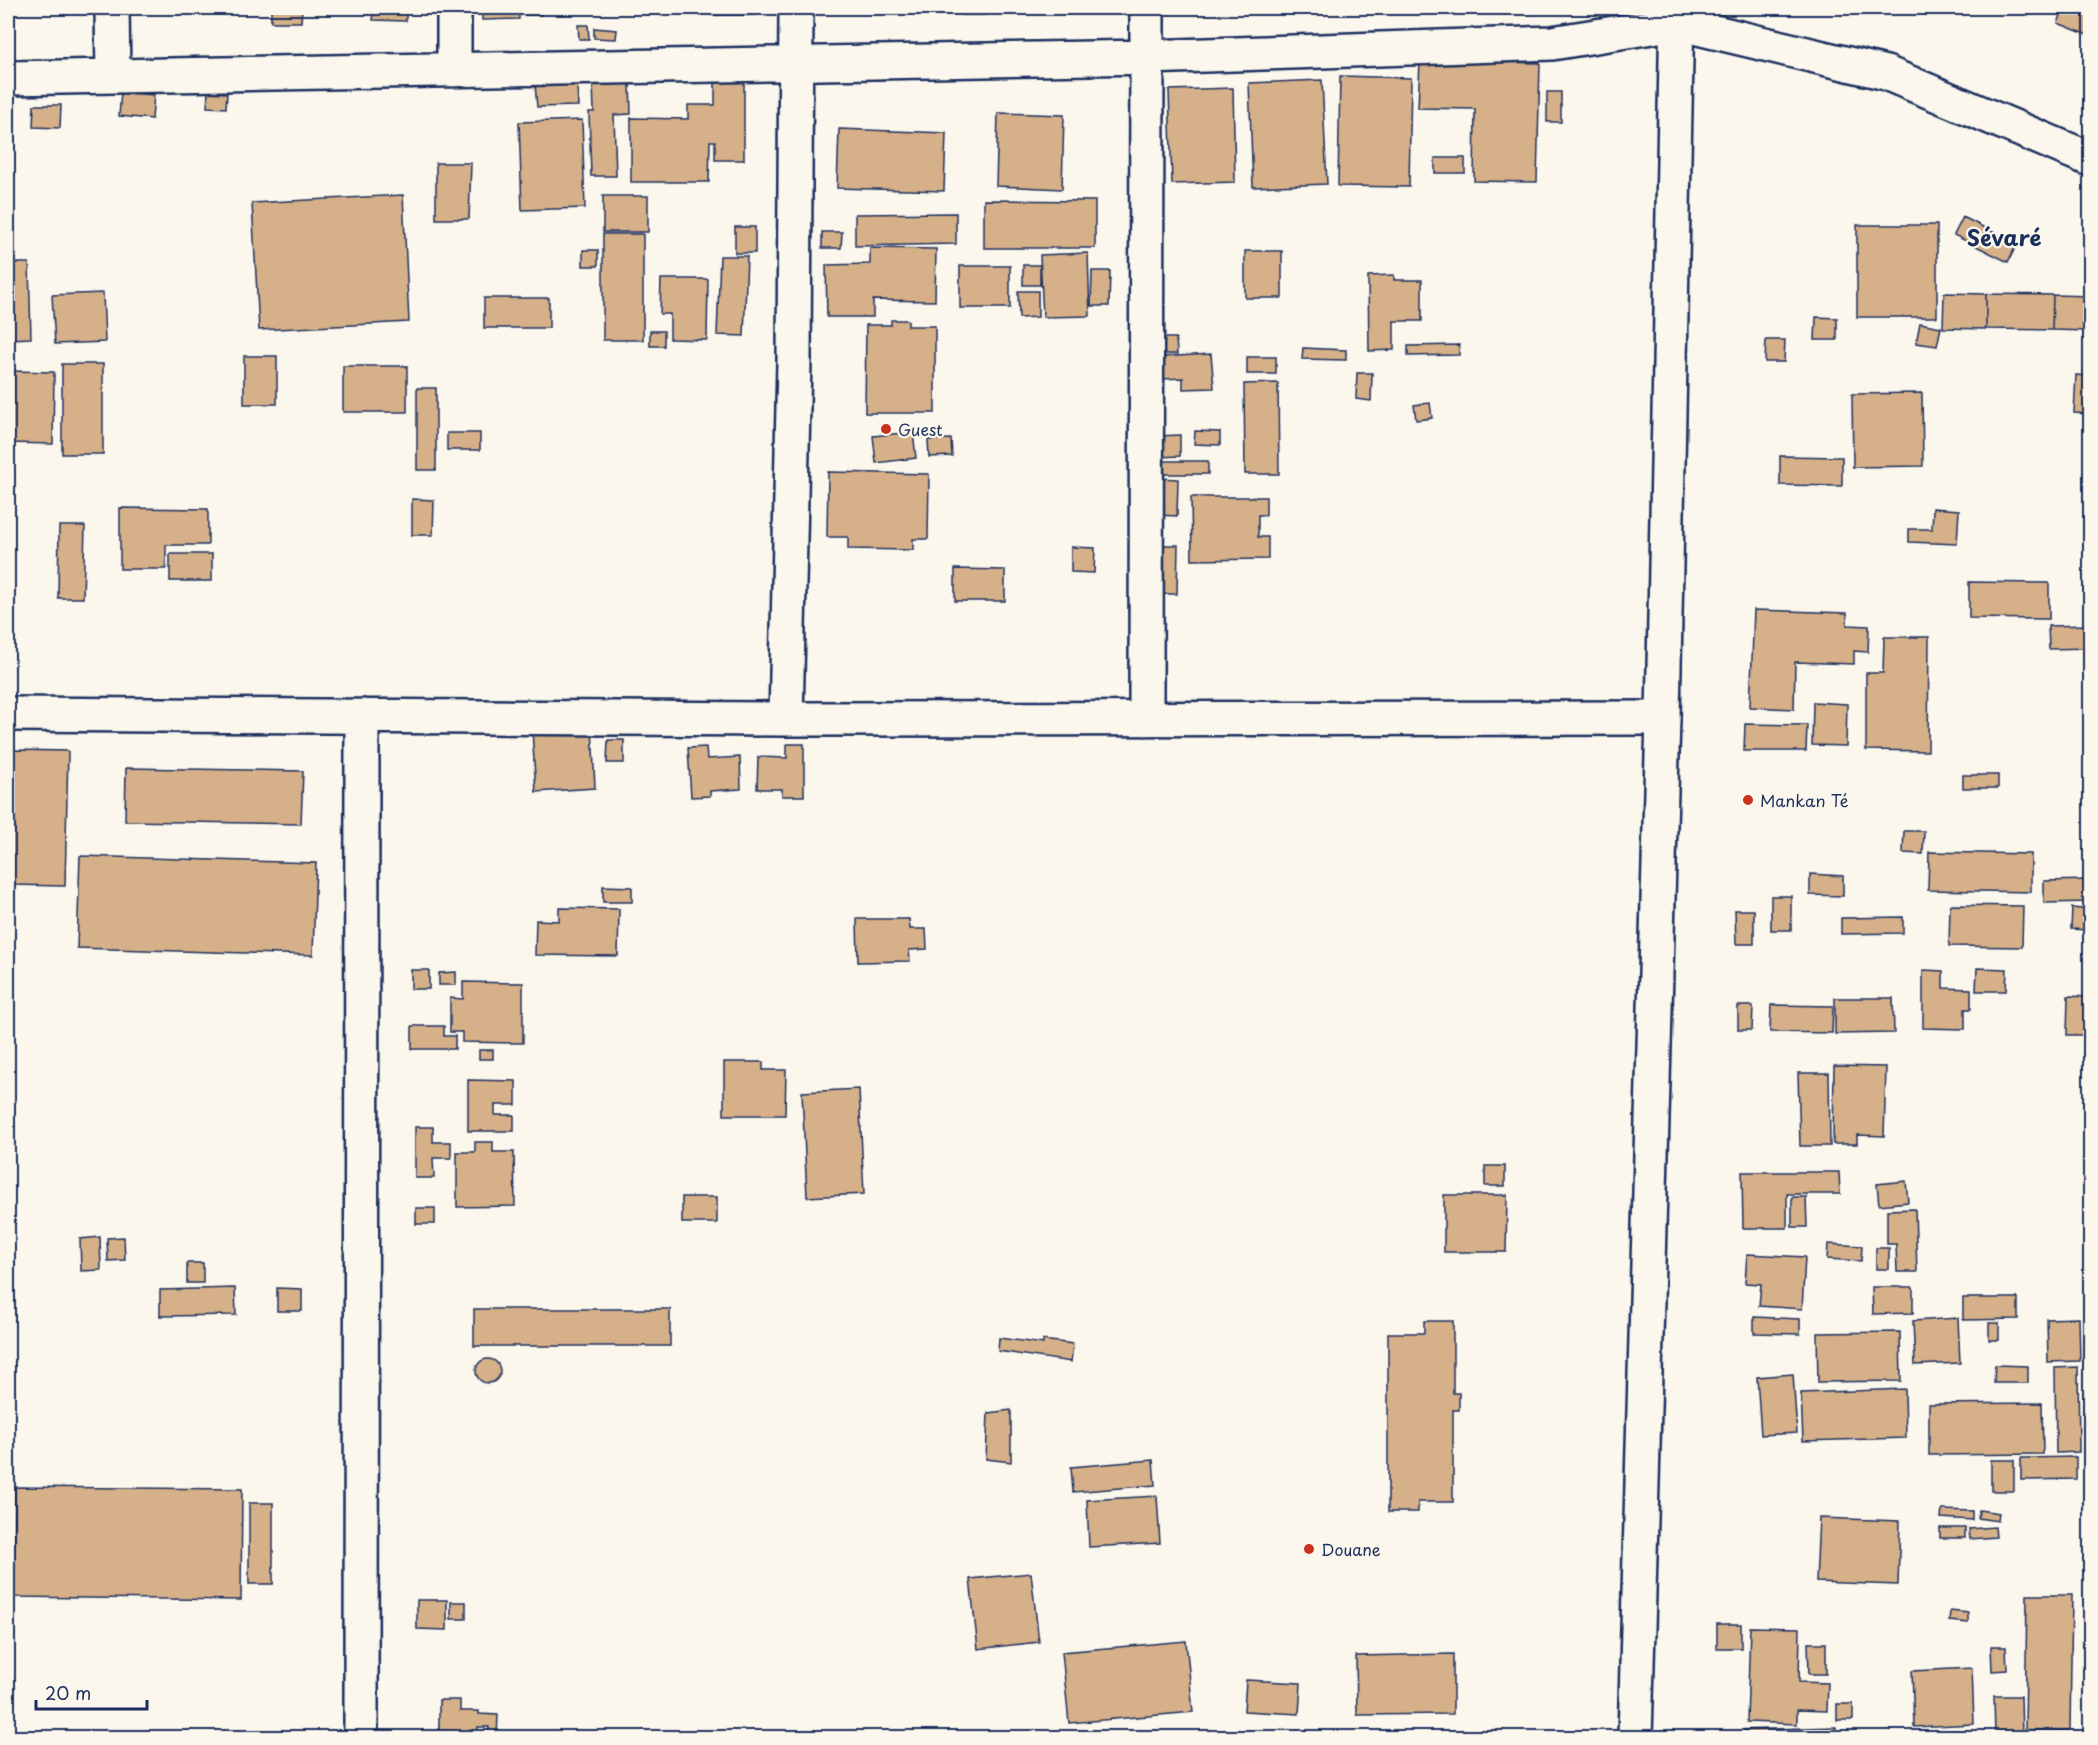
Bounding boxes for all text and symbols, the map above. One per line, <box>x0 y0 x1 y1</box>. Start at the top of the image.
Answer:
district label: Sévaré <box>1967 220 2041 253</box>
place label: Guest <box>898 417 943 441</box>
marker: Guest <box>879 422 893 436</box>
place label: Mankan Té <box>1760 788 1849 812</box>
marker: Mankan Té <box>1741 793 1755 807</box>
place label: Douane <box>1321 1537 1381 1561</box>
marker: Douane <box>1302 1542 1316 1556</box>
scale bar <box>36 1673 147 1711</box>
text: 20 m <box>45 1679 91 1706</box>

